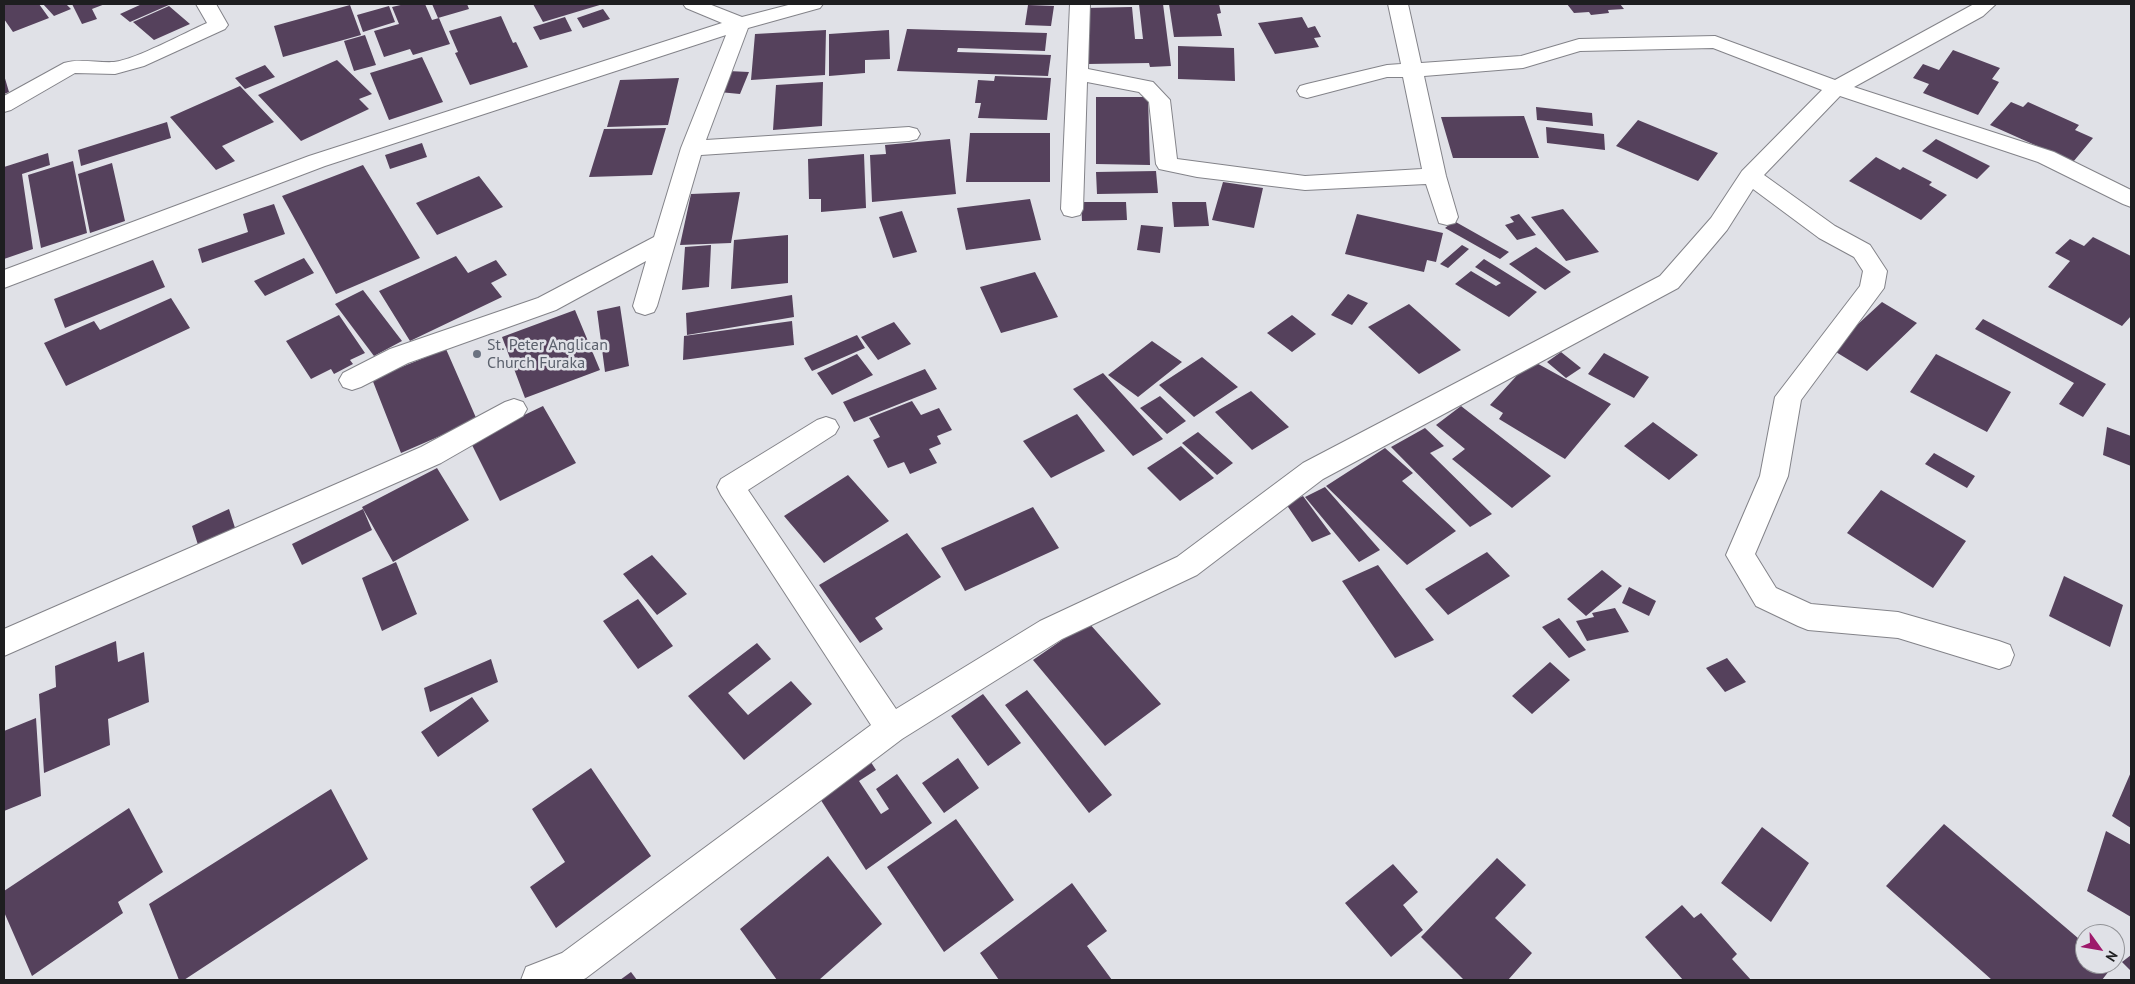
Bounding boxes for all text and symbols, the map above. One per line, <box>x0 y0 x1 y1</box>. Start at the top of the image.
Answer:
place label: St. Peter Anglican Church Furaka <box>487 335 608 373</box>
marker: St. Peter Anglican Church Furaka <box>471 348 483 360</box>
north arrow <box>2075 924 2125 974</box>
text: N <box>2102 948 2122 965</box>

